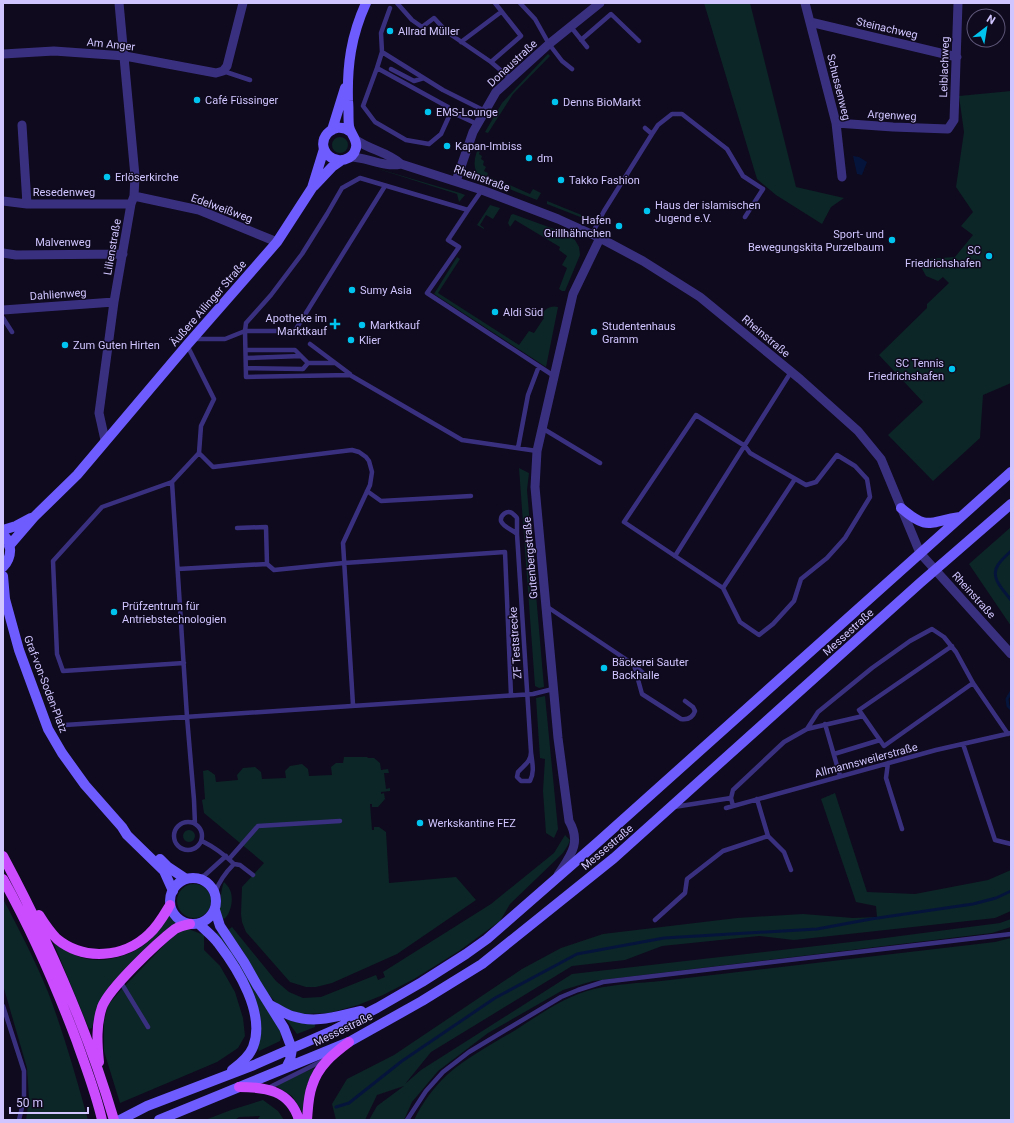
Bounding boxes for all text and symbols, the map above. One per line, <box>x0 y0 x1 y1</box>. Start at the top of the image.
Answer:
north arrow <box>966 8 1006 48</box>
text: N <box>984 12 998 28</box>
street label: Steinachweg <box>855 15 919 42</box>
place label: Allrad Müller <box>398 25 460 38</box>
marker: Allrad Müller <box>385 26 395 36</box>
street label: Am Anger <box>86 35 136 54</box>
street label: Leiblachweg <box>937 36 952 98</box>
street label: Donaustraße <box>485 37 540 90</box>
street label: Schussenweg <box>824 53 853 122</box>
place label: Café Füssinger <box>205 94 279 107</box>
marker: Café Füssinger <box>192 95 202 105</box>
place label: Denns BioMarkt <box>563 96 641 109</box>
marker: Denns BioMarkt <box>550 97 560 107</box>
place label: EMS-Lounge <box>436 106 498 119</box>
marker: EMS-Lounge <box>423 107 433 117</box>
street label: Argenweg <box>867 108 917 123</box>
place label: Kapan-Imbiss <box>455 140 522 153</box>
marker: Kapan-Imbiss <box>442 141 452 151</box>
place label: dm <box>537 152 553 165</box>
marker: dm <box>524 153 534 163</box>
street label: Rheinstraße <box>452 162 512 195</box>
place label: Erlöserkirche <box>115 171 179 184</box>
marker: Erlöserkirche <box>102 172 112 182</box>
place label: Takko Fashion <box>569 174 640 187</box>
marker: Takko Fashion <box>556 175 566 185</box>
street label: Resedenweg <box>33 186 95 199</box>
street label: Edelweißweg <box>189 191 254 226</box>
place label: Haus der islamischen Jugend e.V. <box>655 199 761 225</box>
marker: Haus der islamischen Jugend e.V. <box>642 206 652 216</box>
place label: Hafen Grillhähnchen <box>544 214 611 240</box>
street label: Lilienstraße <box>101 218 124 276</box>
marker: Hafen Grillhähnchen <box>614 221 624 231</box>
place label: Sport- und Bewegungskita Purzelbaum <box>748 228 884 254</box>
marker: Sport- und Bewegungskita Purzelbaum <box>887 235 897 245</box>
street label: Malvenweg <box>35 236 91 249</box>
place label: SC Friedrichshafen <box>905 244 981 270</box>
marker: SC Friedrichshafen <box>984 251 994 261</box>
street label: Äußere Ailinger Straße <box>168 258 249 349</box>
place label: Sumy Asia <box>360 284 412 297</box>
marker: Sumy Asia <box>347 285 357 295</box>
street label: Dahlienweg <box>29 286 87 303</box>
place label: Aldi Süd <box>503 306 543 319</box>
marker: Aldi Süd <box>490 307 500 317</box>
place label: Apotheke im Marktkauf <box>266 312 327 338</box>
street label: Rheinstraße <box>739 313 792 360</box>
marker: Apotheke im Marktkauf <box>330 319 340 329</box>
place label: Marktkauf <box>370 319 420 332</box>
marker: Marktkauf <box>357 320 367 330</box>
place label: Studentenhaus Gramm <box>602 320 676 346</box>
marker: Studentenhaus Gramm <box>589 327 599 337</box>
place label: Klier <box>359 334 381 347</box>
marker: Klier <box>346 335 356 345</box>
place label: Zum Guten Hirten <box>73 339 160 352</box>
marker: Zum Guten Hirten <box>60 340 70 350</box>
place label: SC Tennis Friedrichshafen <box>868 357 944 383</box>
marker: SC Tennis Friedrichshafen <box>947 364 957 374</box>
street label: Gutenbergstraße <box>520 516 541 599</box>
street label: Rheinstraße <box>949 569 998 622</box>
place label: Prüfzentrum für Antriebstechnologien <box>122 600 226 626</box>
street label: ZF Teststrecke <box>506 606 524 679</box>
street label: Messestraße <box>820 606 876 659</box>
marker: Prüfzentrum für Antriebstechnologien <box>109 607 119 617</box>
street label: Graf-von-Soden-Platz <box>21 634 70 735</box>
place label: Bäckerei Sauter Backhalle <box>612 656 689 682</box>
marker: Bäckerei Sauter Backhalle <box>599 663 609 673</box>
street label: Allmannsweilerstraße <box>813 740 919 780</box>
place label: Werkskantine FEZ <box>428 817 516 830</box>
marker: Werkskantine FEZ <box>415 818 425 828</box>
street label: Messestraße <box>579 822 636 873</box>
street label: Messestraße <box>312 1010 375 1049</box>
scale bar <box>10 1089 88 1115</box>
text: 50 m <box>16 1096 43 1110</box>

